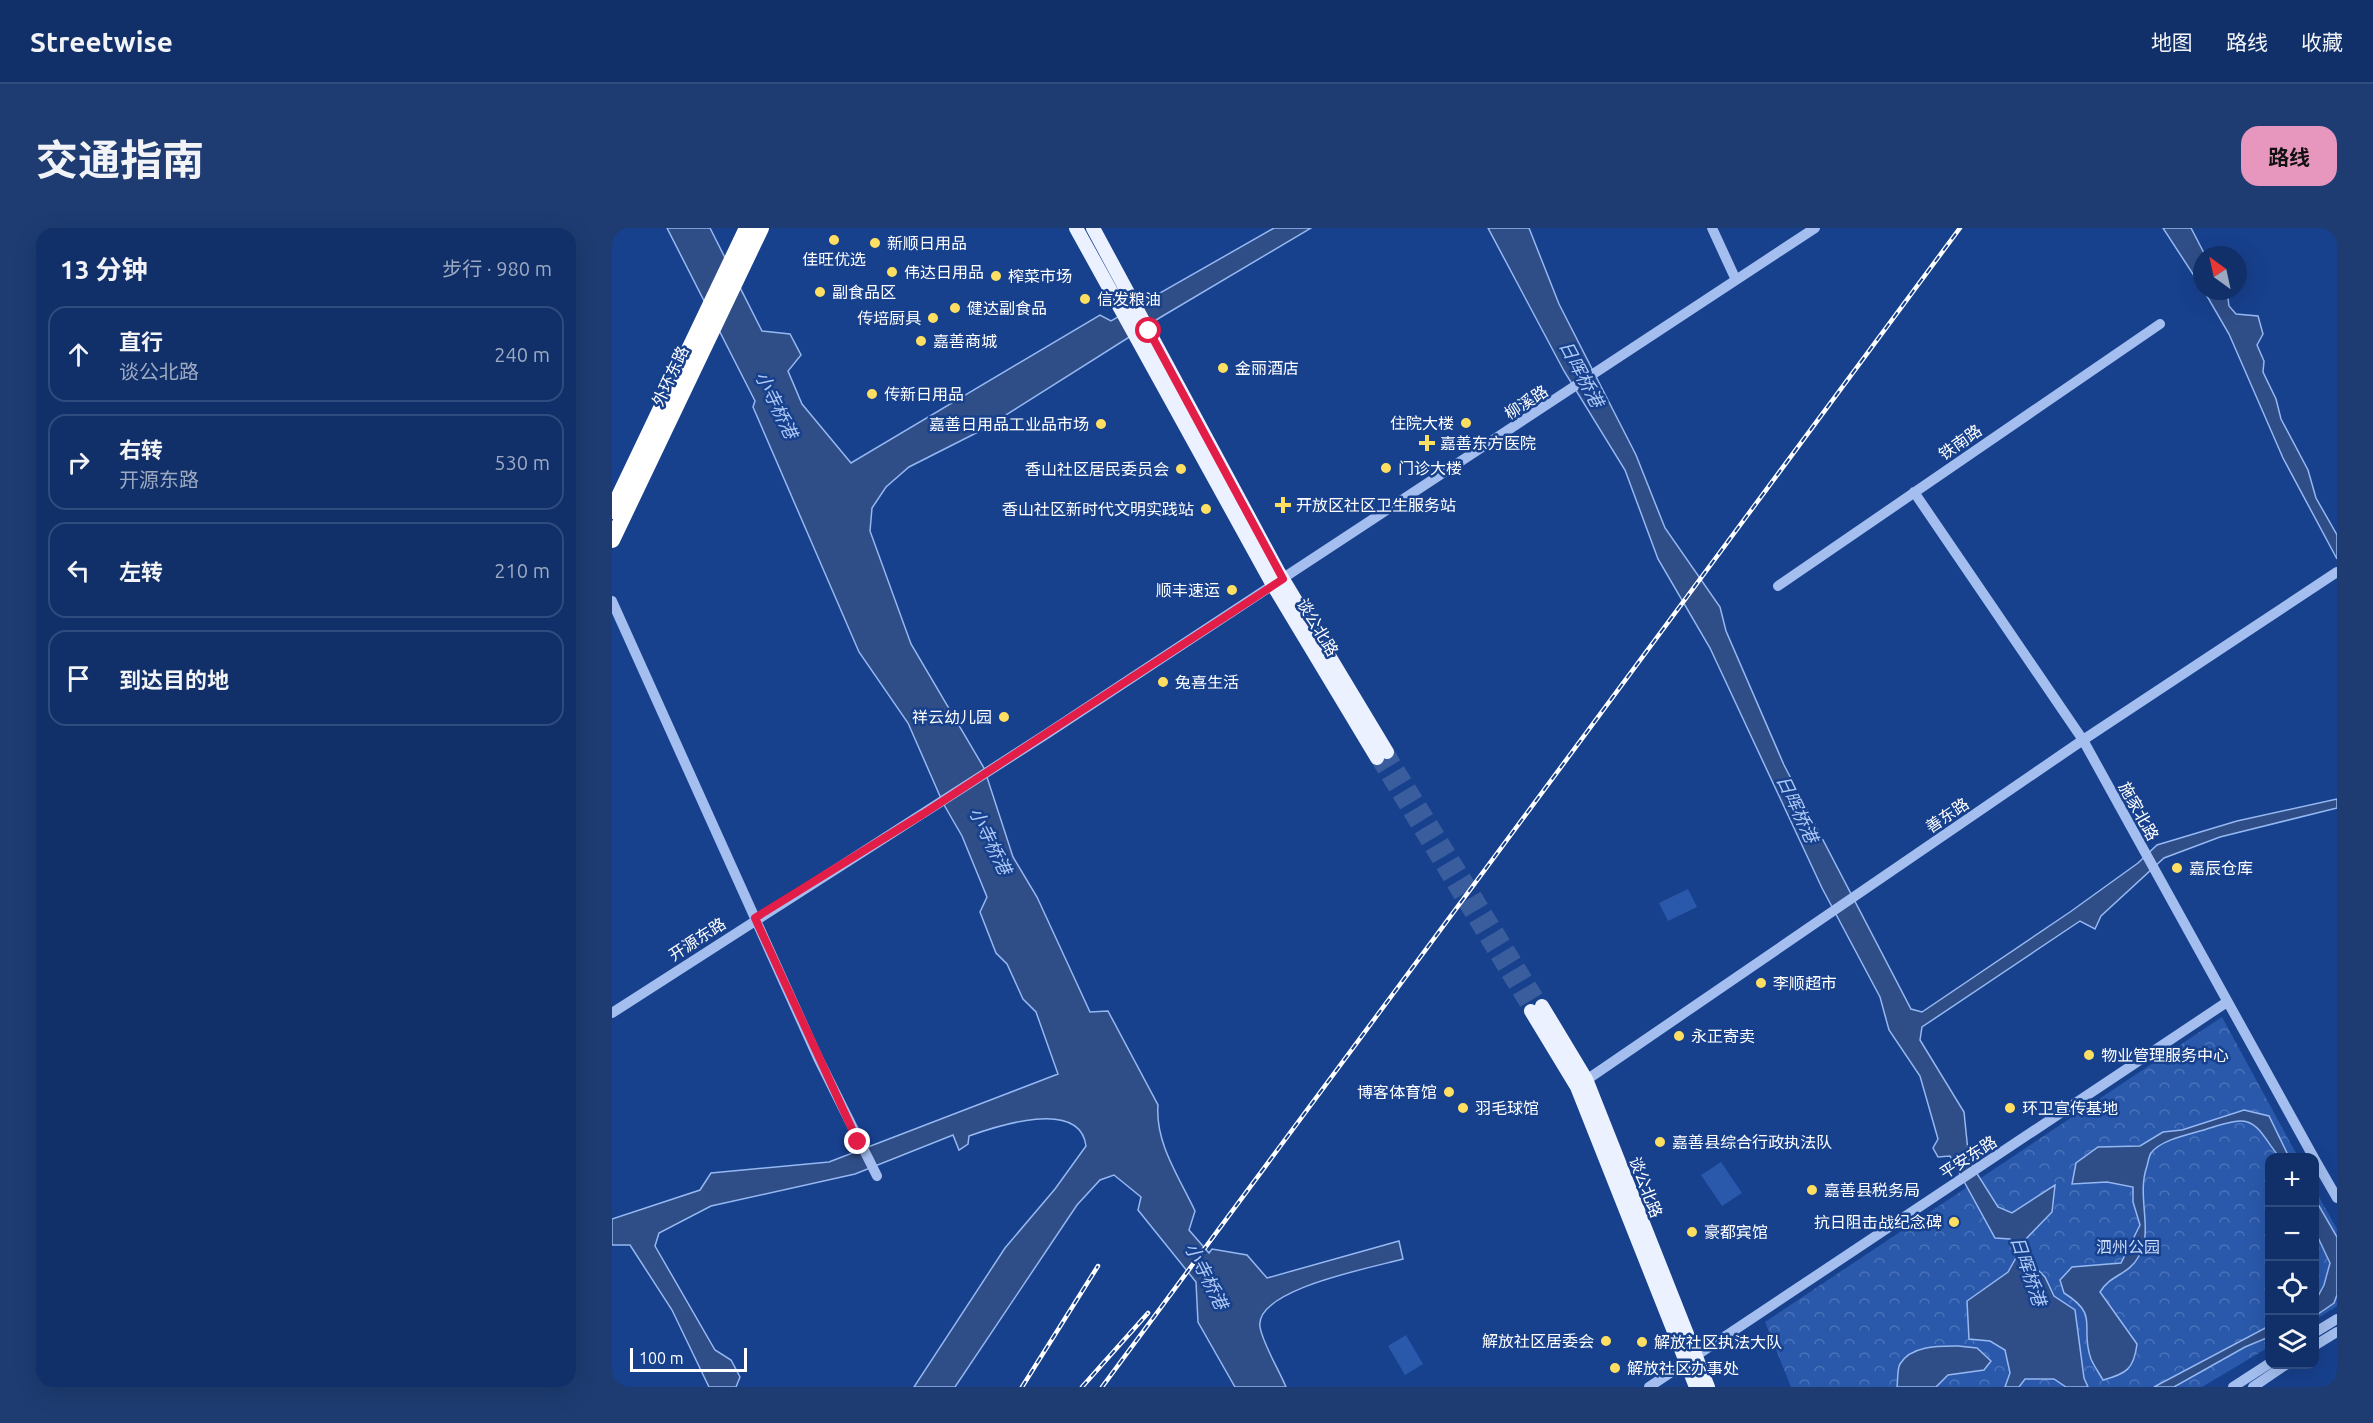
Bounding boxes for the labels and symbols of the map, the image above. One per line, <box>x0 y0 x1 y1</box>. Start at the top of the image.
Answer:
marker: 佳旺优选 <box>827 233 841 247</box>
place label: 新顺日用品 <box>887 234 967 252</box>
marker: 新顺日用品 <box>868 236 882 250</box>
north arrow <box>2193 246 2247 300</box>
place label: 佳旺优选 <box>802 250 866 268</box>
place label: 伟达日用品 <box>904 263 984 281</box>
marker: 伟达日用品 <box>885 265 899 279</box>
place label: 榨菜市场 <box>1008 267 1072 285</box>
marker: 榨菜市场 <box>989 269 1003 283</box>
place label: 副食品区 <box>832 283 896 301</box>
marker: 副食品区 <box>813 285 827 299</box>
place label: 信发粮油 <box>1097 290 1161 308</box>
marker: 信发粮油 <box>1078 292 1092 306</box>
place label: 健达副食品 <box>967 299 1047 317</box>
marker: 健达副食品 <box>948 301 962 315</box>
place label: 传培厨具 <box>857 309 921 327</box>
marker: 传培厨具 <box>926 311 940 325</box>
route start <box>1135 317 1161 343</box>
place label: 嘉善商城 <box>933 332 997 350</box>
marker: 嘉善商城 <box>914 334 928 348</box>
water label: 日晖桥港 <box>1556 337 1609 413</box>
street label: 外环东路 <box>648 343 692 409</box>
place label: 金丽酒店 <box>1235 359 1299 377</box>
marker: 金丽酒店 <box>1216 361 1230 375</box>
water label: 小寺桥港 <box>752 368 803 444</box>
street label: 柳溪路 <box>1501 381 1551 423</box>
place label: 传新日用品 <box>884 385 964 403</box>
marker: 传新日用品 <box>865 387 879 401</box>
place label: 住院大楼 <box>1390 414 1454 432</box>
place label: 嘉善日用品工业品市场 <box>929 415 1089 433</box>
marker: 住院大楼 <box>1459 416 1473 430</box>
marker: 嘉善日用品工业品市场 <box>1094 417 1108 431</box>
street label: 铁南路 <box>1935 421 1985 463</box>
marker: 嘉善东方医院 <box>1418 434 1436 452</box>
place label: 嘉善东方医院 <box>1440 434 1536 452</box>
place label: 门诊大楼 <box>1398 459 1462 477</box>
place label: 香山社区居民委员会 <box>1025 460 1169 478</box>
marker: 门诊大楼 <box>1379 461 1393 475</box>
marker: 香山社区居民委员会 <box>1174 462 1188 476</box>
marker: 开放区社区卫生服务站 <box>1274 496 1292 514</box>
place label: 开放区社区卫生服务站 <box>1296 496 1456 514</box>
place label: 香山社区新时代文明实践站 <box>1002 500 1194 518</box>
marker: 香山社区新时代文明实践站 <box>1199 502 1213 516</box>
place label: 顺丰速运 <box>1156 581 1220 599</box>
marker: 顺丰速运 <box>1225 583 1239 597</box>
street label: 谈公北路 <box>1294 595 1342 659</box>
place label: 兔喜生活 <box>1175 673 1239 691</box>
marker: 兔喜生活 <box>1156 675 1170 689</box>
place label: 祥云幼儿园 <box>912 708 992 726</box>
marker: 祥云幼儿园 <box>997 710 1011 724</box>
water label: 日晖桥港 <box>1774 772 1823 848</box>
street label: 施家北路 <box>2116 779 2162 843</box>
street label: 善东路 <box>1922 794 1972 836</box>
water label: 小寺桥港 <box>966 804 1017 880</box>
place label: 嘉辰仓库 <box>2189 859 2253 877</box>
marker: 嘉辰仓库 <box>2170 861 2184 875</box>
street label: 开源东路 <box>665 914 729 964</box>
place label: 李顺超市 <box>1773 974 1837 992</box>
marker: 李顺超市 <box>1754 976 1768 990</box>
place label: 永正寄卖 <box>1691 1027 1755 1045</box>
marker: 永正寄卖 <box>1672 1029 1686 1043</box>
place label: 物业管理服务中心 <box>2101 1046 2229 1064</box>
marker: 物业管理服务中心 <box>2082 1048 2096 1062</box>
place label: 博客体育馆 <box>1357 1083 1437 1101</box>
marker: 博客体育馆 <box>1442 1085 1456 1099</box>
place label: 羽毛球馆 <box>1475 1099 1539 1117</box>
place label: 环卫宣传基地 <box>2022 1099 2118 1117</box>
marker: 羽毛球馆 <box>1456 1101 1470 1115</box>
marker: 环卫宣传基地 <box>2003 1101 2017 1115</box>
route end <box>844 1128 870 1154</box>
street label: 平安东路 <box>1936 1132 2000 1182</box>
place label: 嘉善县综合行政执法队 <box>1672 1133 1832 1151</box>
marker: 嘉善县综合行政执法队 <box>1653 1135 1667 1149</box>
street label: 谈公北路 <box>1626 1154 1666 1220</box>
place label: 嘉善县税务局 <box>1824 1181 1920 1199</box>
marker: 嘉善县税务局 <box>1805 1183 1819 1197</box>
place label: 抗日阻击战纪念碑 <box>1814 1213 1942 1231</box>
marker: 抗日阻击战纪念碑 <box>1947 1215 1961 1229</box>
place label: 豪都宾馆 <box>1704 1223 1768 1241</box>
marker: 豪都宾馆 <box>1685 1225 1699 1239</box>
water label: 日晖桥港 <box>2008 1233 2051 1311</box>
park label: 泗州公园 <box>2096 1238 2160 1256</box>
water label: 小寺桥港 <box>1182 1239 1234 1315</box>
place label: 解放社区居委会 <box>1482 1332 1594 1350</box>
place label: 解放社区执法大队 <box>1654 1333 1782 1351</box>
marker: 解放社区居委会 <box>1599 1334 1613 1348</box>
marker: 解放社区执法大队 <box>1635 1335 1649 1349</box>
scale bar <box>630 1345 747 1372</box>
place label: 解放社区办事处 <box>1627 1359 1739 1377</box>
marker: 解放社区办事处 <box>1608 1361 1622 1375</box>

